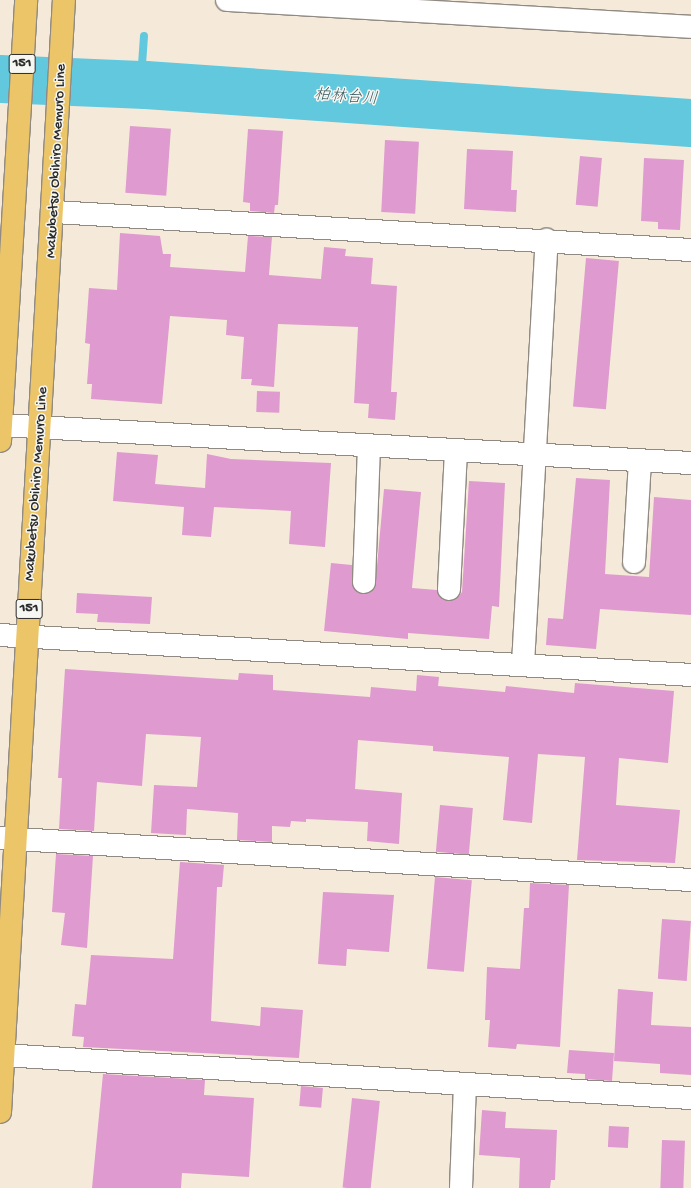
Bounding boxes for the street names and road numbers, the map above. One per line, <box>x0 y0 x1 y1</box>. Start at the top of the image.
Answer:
road number: 151 <box>8 52 36 76</box>
street label: Makubetsu Obihiro Memuro Line <box>43 63 71 259</box>
street label: Makubetsu Obihiro Memuro Line <box>21 386 53 582</box>
road number: 151 <box>15 597 43 621</box>

